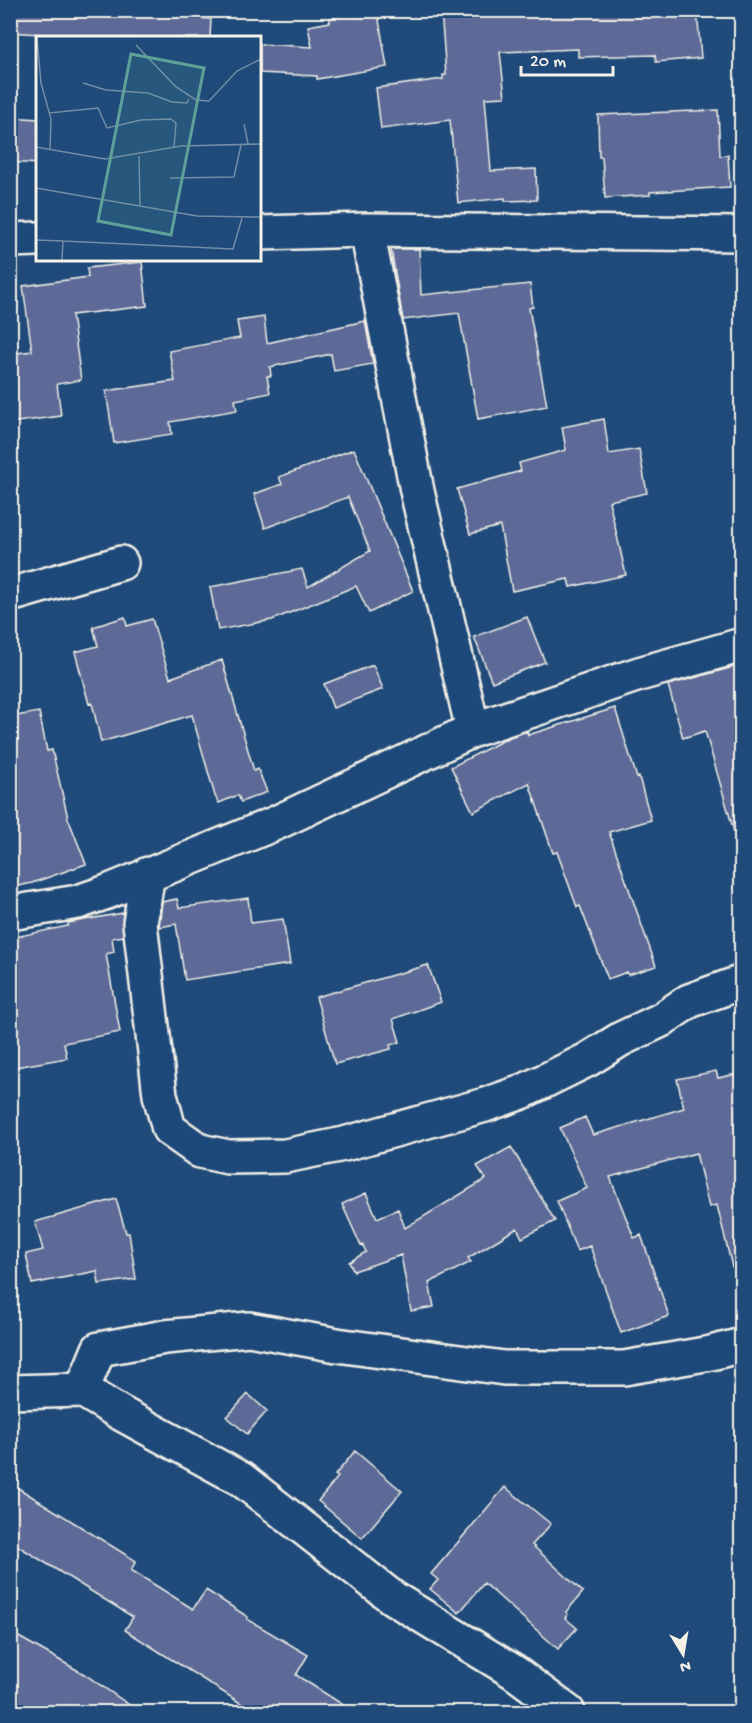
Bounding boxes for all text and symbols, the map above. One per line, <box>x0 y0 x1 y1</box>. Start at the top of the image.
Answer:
inset map <box>36 36 261 261</box>
scale bar <box>521 39 612 77</box>
text: 20 m <box>530 52 566 73</box>
north arrow <box>653 1624 713 1684</box>
text: N <box>678 1655 692 1676</box>

